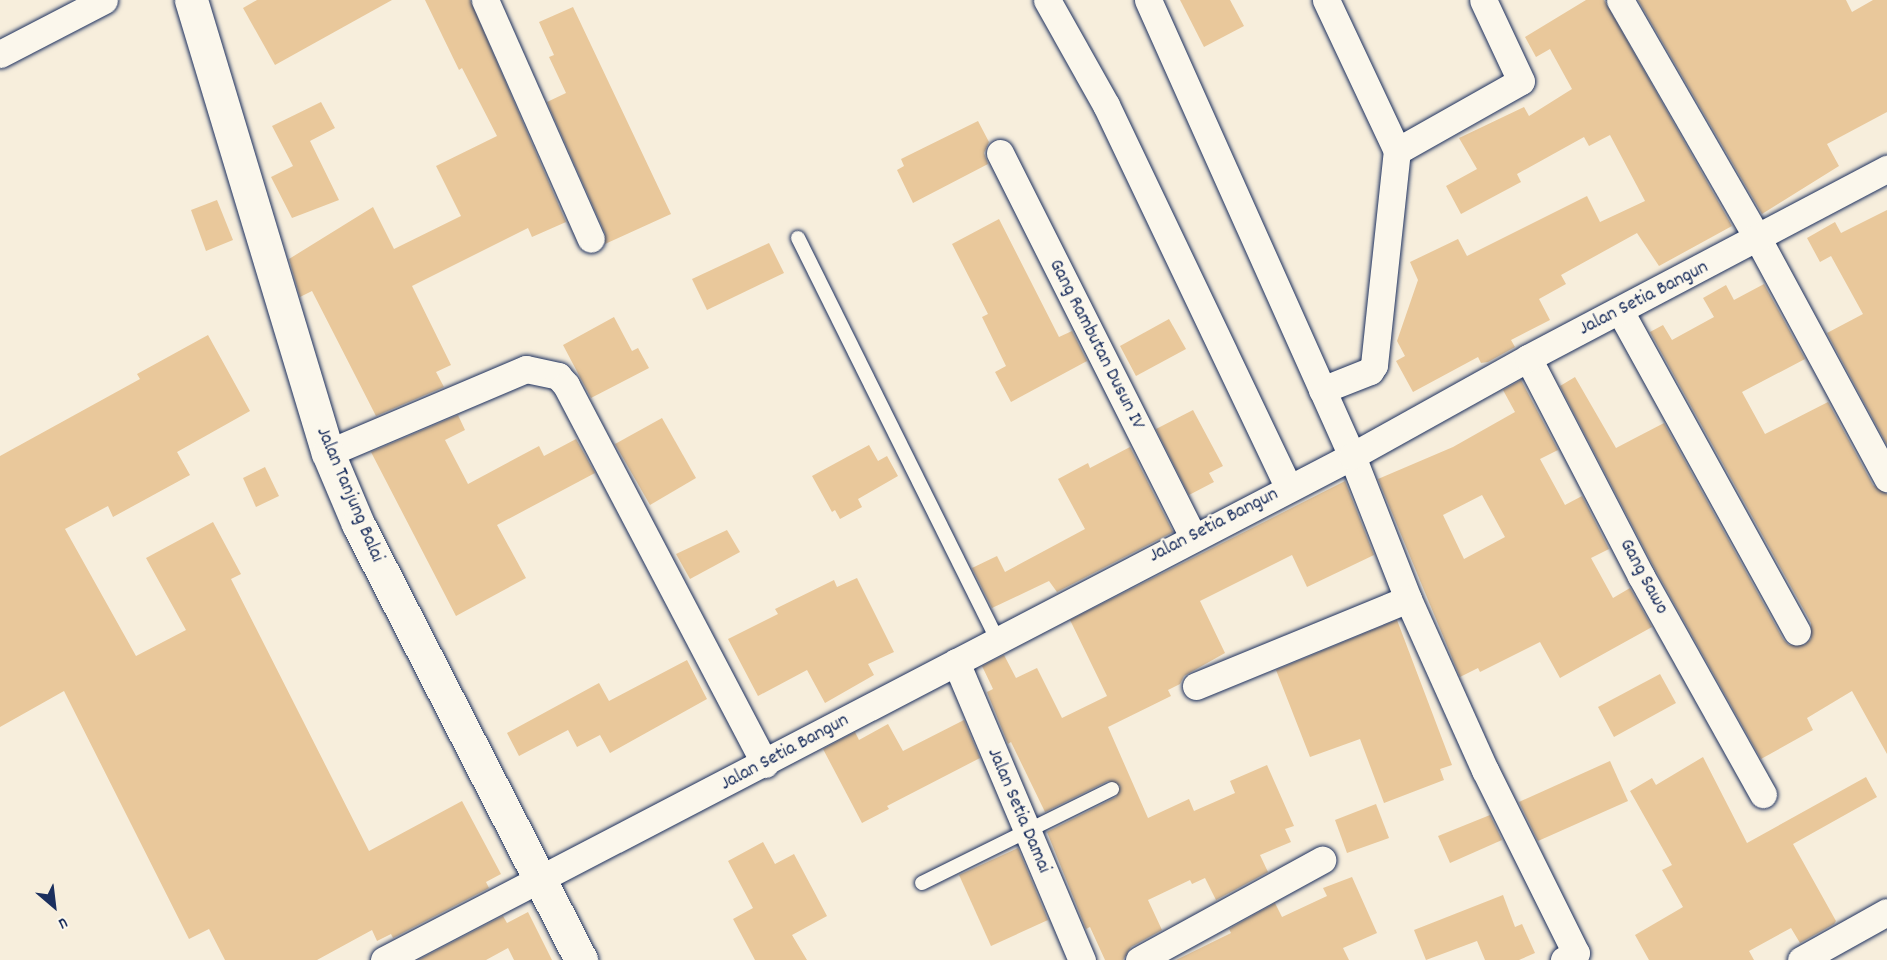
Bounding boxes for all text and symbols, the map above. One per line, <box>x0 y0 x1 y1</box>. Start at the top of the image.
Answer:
street label: Gang Rambutan Dusun IV <box>1043 256 1149 434</box>
street label: Jalan Setia Bangun <box>1575 256 1713 342</box>
street label: Jalan Tanjung Balai <box>310 424 388 566</box>
street label: Jalan Setia Bangun <box>1145 483 1283 569</box>
street label: Gang Sawo <box>1613 535 1673 619</box>
street label: Jalan Setia Bangun <box>717 709 853 797</box>
street label: Jalan Setia Damai <box>981 745 1055 877</box>
north arrow <box>24 876 84 936</box>
text: U <box>54 910 71 934</box>

